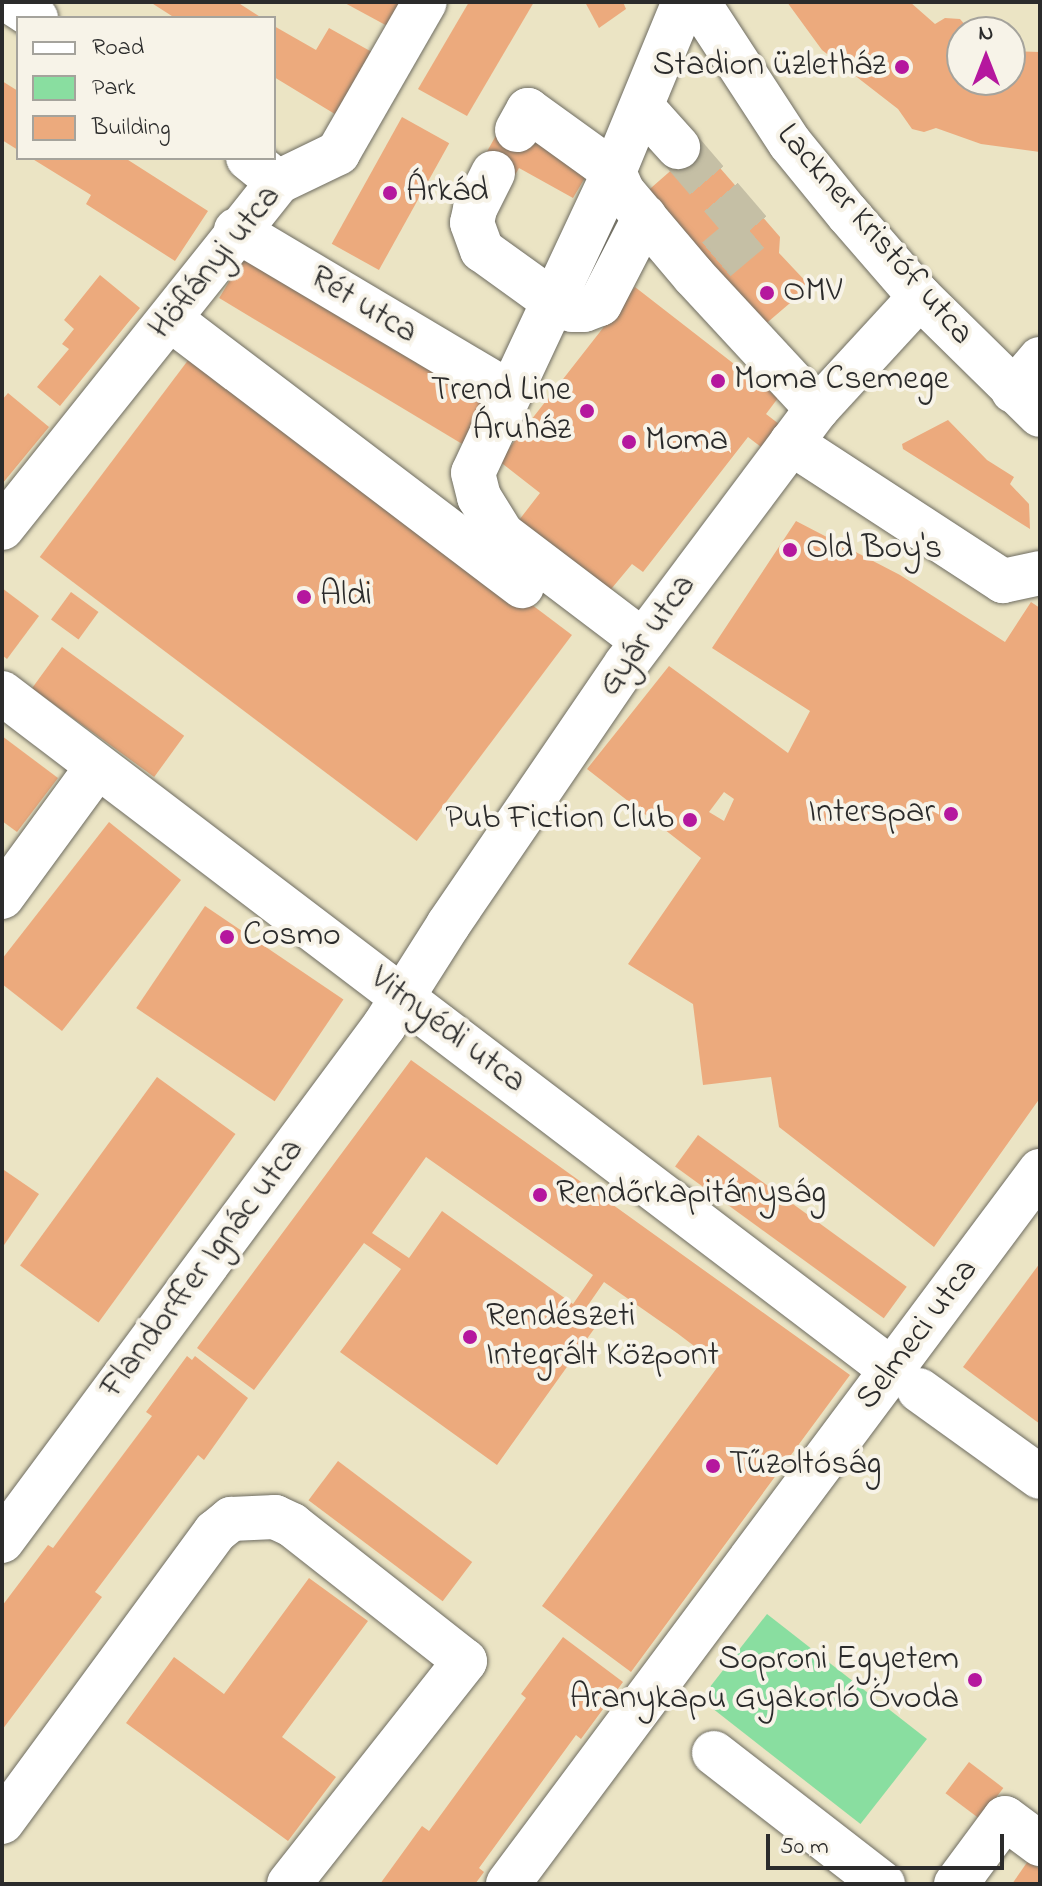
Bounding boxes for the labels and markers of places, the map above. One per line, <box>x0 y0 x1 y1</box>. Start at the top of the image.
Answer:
place label: Stadion üzletház <box>653 47 886 87</box>
marker: Stadion üzletház <box>893 58 911 76</box>
place label: Árkád <box>406 173 489 213</box>
marker: Árkád <box>381 184 399 202</box>
place label: OMV <box>783 273 842 313</box>
marker: OMV <box>758 284 776 302</box>
place label: Moma Csemege <box>734 361 949 401</box>
place label: Trend Line Áruház <box>431 371 571 450</box>
marker: Moma Csemege <box>709 372 727 390</box>
marker: Trend Line Áruház <box>578 402 596 420</box>
place label: Moma <box>645 422 728 462</box>
marker: Moma <box>620 433 638 451</box>
place label: Old Boy's <box>806 530 942 570</box>
marker: Old Boy's <box>781 541 799 559</box>
place label: Aldi <box>320 577 372 617</box>
marker: Aldi <box>295 588 313 606</box>
place label: Interspar <box>808 794 935 834</box>
place label: Pub Fiction Club <box>445 800 674 840</box>
marker: Interspar <box>942 805 960 823</box>
marker: Pub Fiction Club <box>681 811 699 829</box>
place label: Cosmo <box>243 917 341 957</box>
marker: Cosmo <box>218 928 236 946</box>
place label: Rendőrkapitányság <box>556 1175 826 1215</box>
marker: Rendőrkapitányság <box>531 1186 549 1204</box>
place label: Rendészeti Integrált Központ <box>486 1297 719 1376</box>
marker: Rendészeti Integrált Központ <box>461 1328 479 1346</box>
place label: Tűzoltóság <box>729 1446 881 1486</box>
marker: Tűzoltóság <box>704 1457 722 1475</box>
place label: Soproni Egyetem Aranykapu Gyakorló Óvoda <box>570 1640 959 1720</box>
marker: Soproni Egyetem Aranykapu Gyakorló Óvoda <box>966 1671 984 1689</box>

